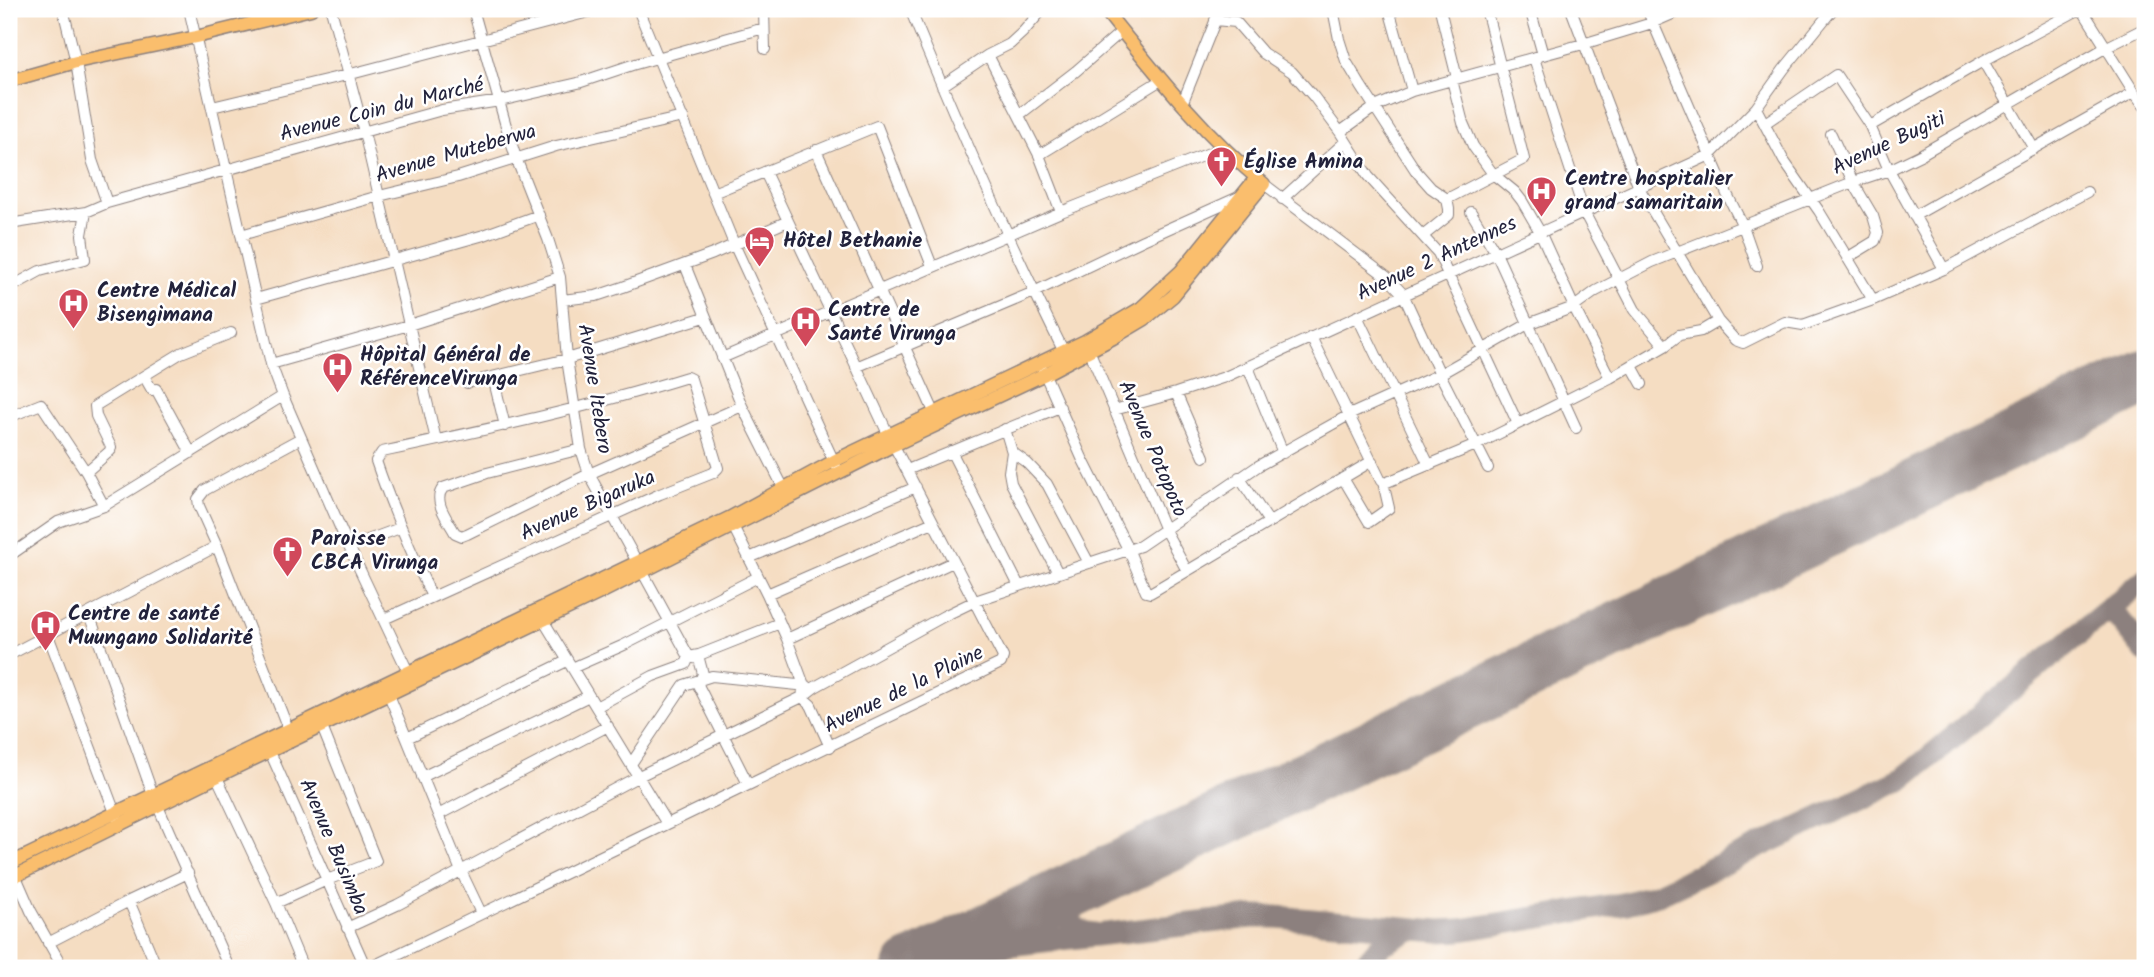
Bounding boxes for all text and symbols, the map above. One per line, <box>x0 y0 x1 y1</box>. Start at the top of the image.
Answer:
street label: Avenue Coin du Marché <box>277 69 488 151</box>
street label: Avenue Bugiti <box>1827 103 1952 185</box>
street label: Avenue Muteberwa <box>372 115 540 193</box>
church icon: Église Amina <box>1204 145 1238 189</box>
place label: Église Amina <box>1244 146 1363 179</box>
place label: Centre hospitalier grand samaritain <box>1564 163 1734 220</box>
hospital icon: Centre hospitalier grand samaritain <box>1525 174 1559 218</box>
street label: Avenue 2 Antennes <box>1352 207 1523 311</box>
hotel icon: Hôtel Bethanie <box>743 224 777 268</box>
place label: Hôtel Bethanie <box>783 225 922 258</box>
place label: Centre Médical Bisengimana <box>97 275 236 332</box>
hospital icon: Centre Médical Bisengimana <box>57 286 91 330</box>
place label: Centre de Santé Virunga <box>828 294 956 351</box>
hospital icon: Centre de Santé Virunga <box>788 305 822 349</box>
street label: Avenue Itebero <box>567 322 621 456</box>
place label: Hôpital Général de RéférenceVirunga <box>360 339 531 396</box>
hospital icon: Hôpital Général de RéférenceVirunga <box>320 350 354 394</box>
street label: Avenue Potopoto <box>1108 375 1196 523</box>
street label: Avenue Bigaruka <box>515 461 661 551</box>
place label: Paroisse CBCA Virunga <box>311 523 439 580</box>
church icon: Paroisse CBCA Virunga <box>271 534 305 578</box>
place label: Centre de santé Muungano Solidarité <box>68 598 254 655</box>
hospital icon: Centre de santé Muungano Solidarité <box>28 609 62 653</box>
street label: Avenue de la Plaine <box>819 637 990 743</box>
street label: Avenue Busimba <box>289 774 377 920</box>

